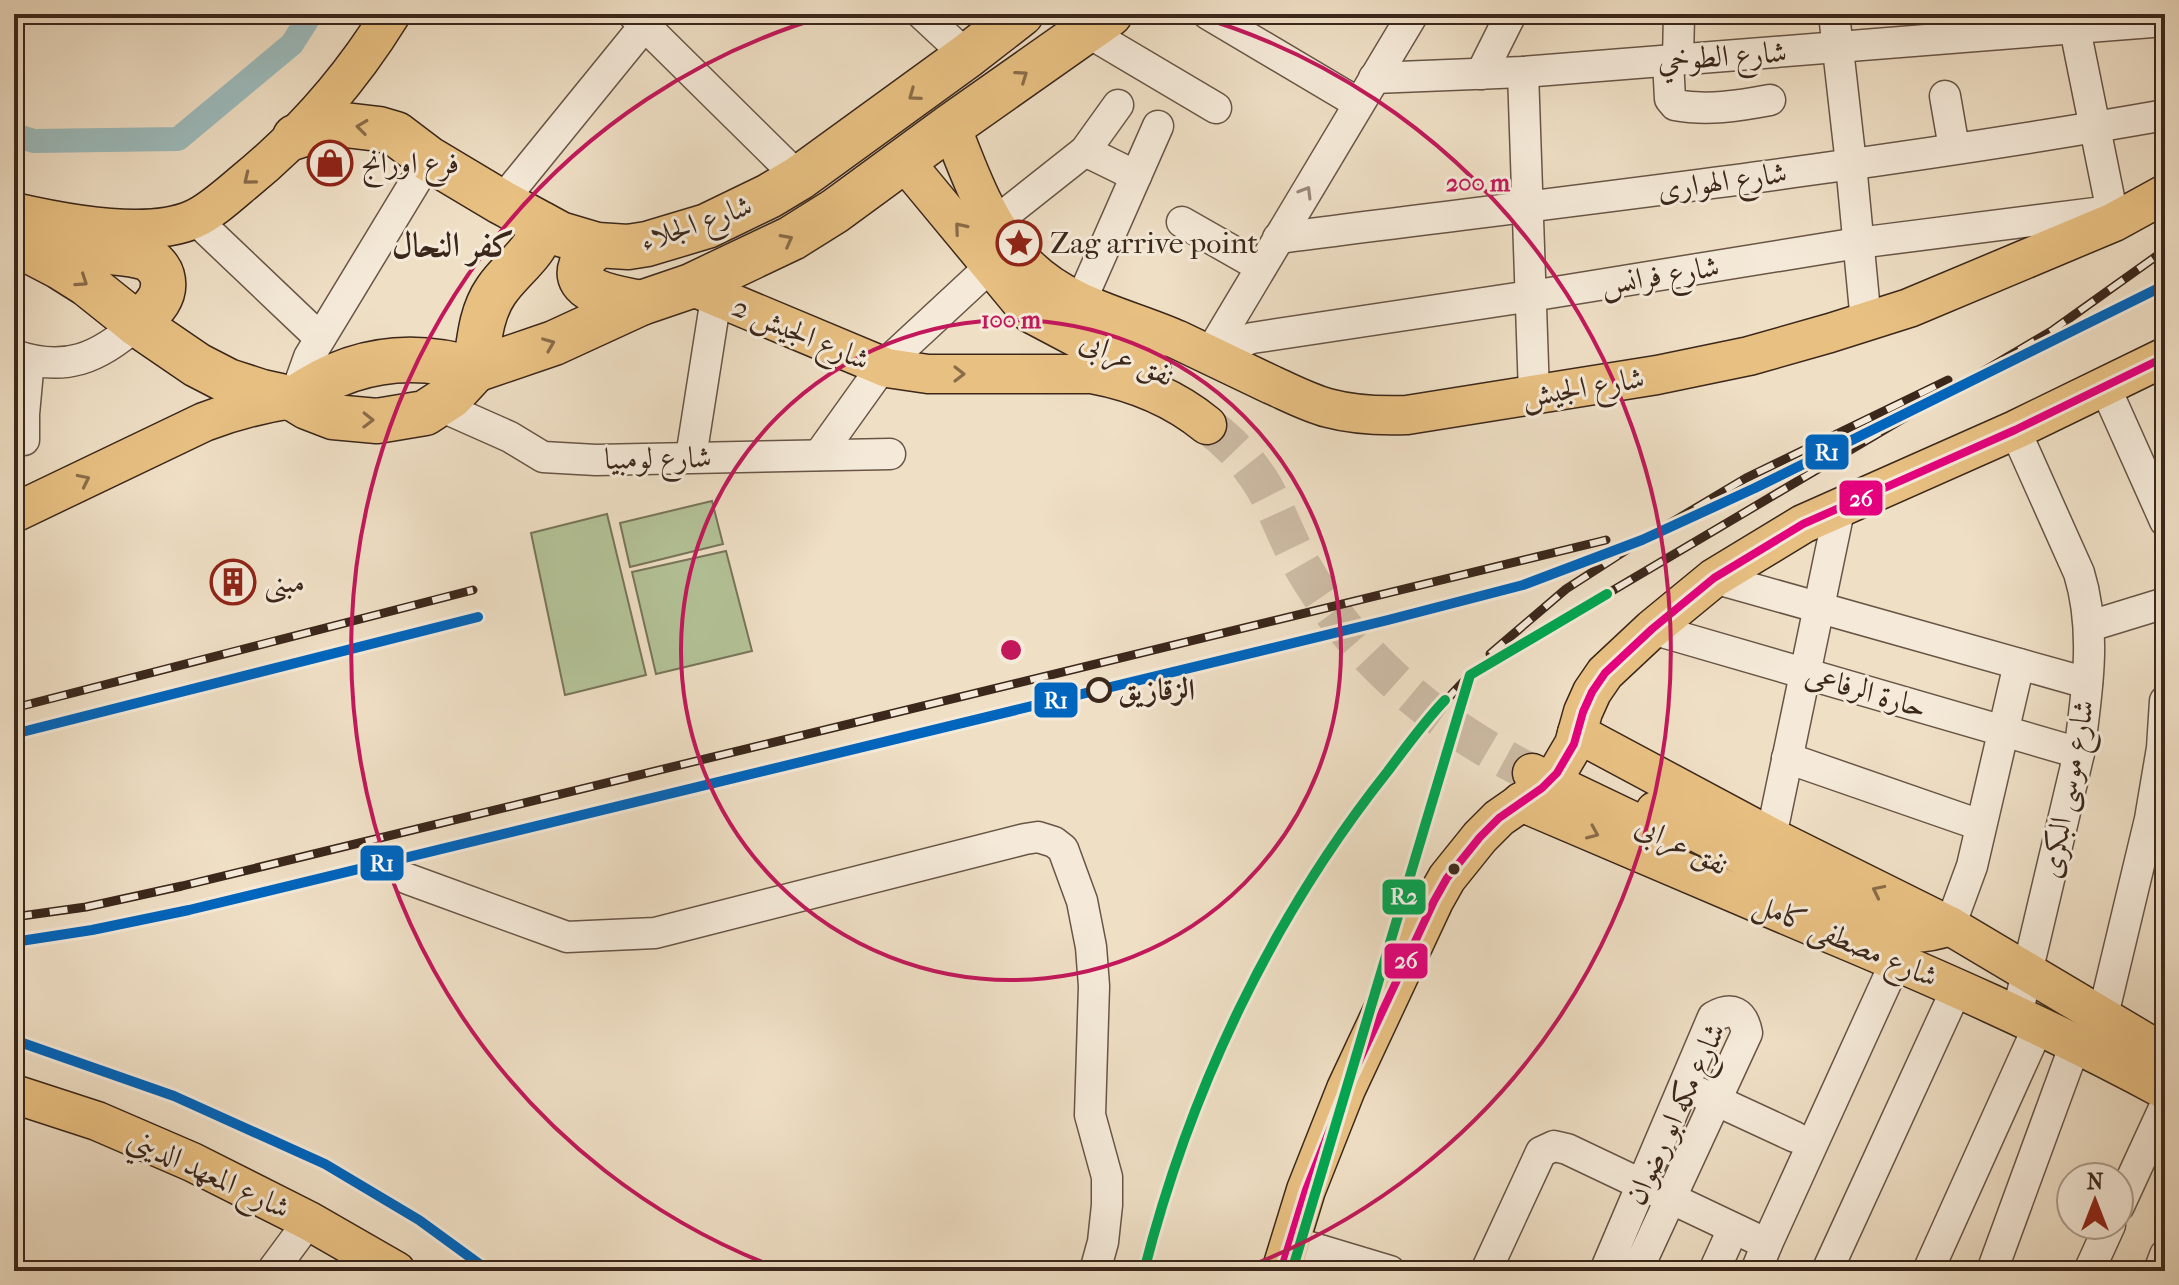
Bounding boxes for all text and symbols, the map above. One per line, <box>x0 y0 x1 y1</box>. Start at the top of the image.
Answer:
street label: شارع الطوخي <box>1656 35 1789 85</box>
one-way arrow <box>1014 71 1028 85</box>
one-way arrow <box>908 85 923 100</box>
one-way arrow <box>356 119 369 136</box>
shop icon: فرع اورانج <box>306 139 354 187</box>
place label: فرع اورانج <box>361 146 459 188</box>
street label: شارع الهوارى <box>1655 155 1790 215</box>
one-way arrow <box>244 169 259 183</box>
text: 200 m <box>1446 169 1511 197</box>
one-way arrow <box>1296 186 1312 201</box>
street label: شارع الجلاء <box>636 188 759 266</box>
place icon: Zag arrive point <box>995 219 1043 267</box>
one-way arrow <box>955 223 970 237</box>
district label: كفر النحال <box>392 225 514 267</box>
place label: Zag arrive point <box>1050 226 1258 261</box>
one-way arrow <box>778 235 793 250</box>
street label: شارع فرانس <box>1598 249 1723 309</box>
one-way arrow <box>73 271 87 286</box>
street label: شارع الجيش 2 <box>724 289 875 384</box>
text: 100 m <box>981 306 1042 334</box>
street label: نفق عرابى <box>1073 323 1179 397</box>
one-way arrow <box>541 338 555 354</box>
street label: شارع الجيش <box>1519 361 1648 421</box>
one-way arrow <box>953 365 966 383</box>
one-way arrow <box>362 411 375 428</box>
line badge: R1 <box>1804 433 1850 471</box>
street label: شارع لومبيا <box>604 440 712 484</box>
text: R1 <box>1815 440 1839 466</box>
one-way arrow <box>76 474 91 490</box>
line badge: 26 <box>1838 479 1884 517</box>
text: 26 <box>1849 486 1874 512</box>
building icon: مبنى <box>209 558 257 606</box>
place label: مبنى <box>264 565 305 604</box>
centre of rings <box>997 636 1025 664</box>
street label: حارة الرفاعى <box>1801 658 1930 725</box>
place label: الزقازيق <box>1118 673 1195 708</box>
marker: الزقازيق <box>1087 678 1111 702</box>
line badge: R1 <box>1033 681 1079 719</box>
text: R1 <box>1044 688 1068 714</box>
street label: شارع موسى البكرى <box>2033 697 2109 883</box>
street label: نفق عرابى <box>1628 808 1734 886</box>
one-way arrow <box>1585 823 1599 839</box>
line badge: R1 <box>359 844 405 882</box>
text: R1 <box>370 851 394 877</box>
unlabelled marker <box>1446 861 1462 877</box>
line badge: R2 <box>1381 878 1427 916</box>
text: R2 <box>1390 884 1418 910</box>
one-way arrow <box>1872 885 1887 901</box>
street label: شارع مصطفى كامل <box>1746 886 1943 1001</box>
line badge: 26 <box>1383 942 1429 980</box>
text: 26 <box>1394 948 1419 974</box>
street label: شارع مكه ابو رضوان <box>1618 1018 1739 1214</box>
street label: شارع المعهد الديني <box>118 1121 295 1234</box>
north arrow <box>2055 1161 2135 1241</box>
text: N <box>2087 1169 2104 1195</box>

